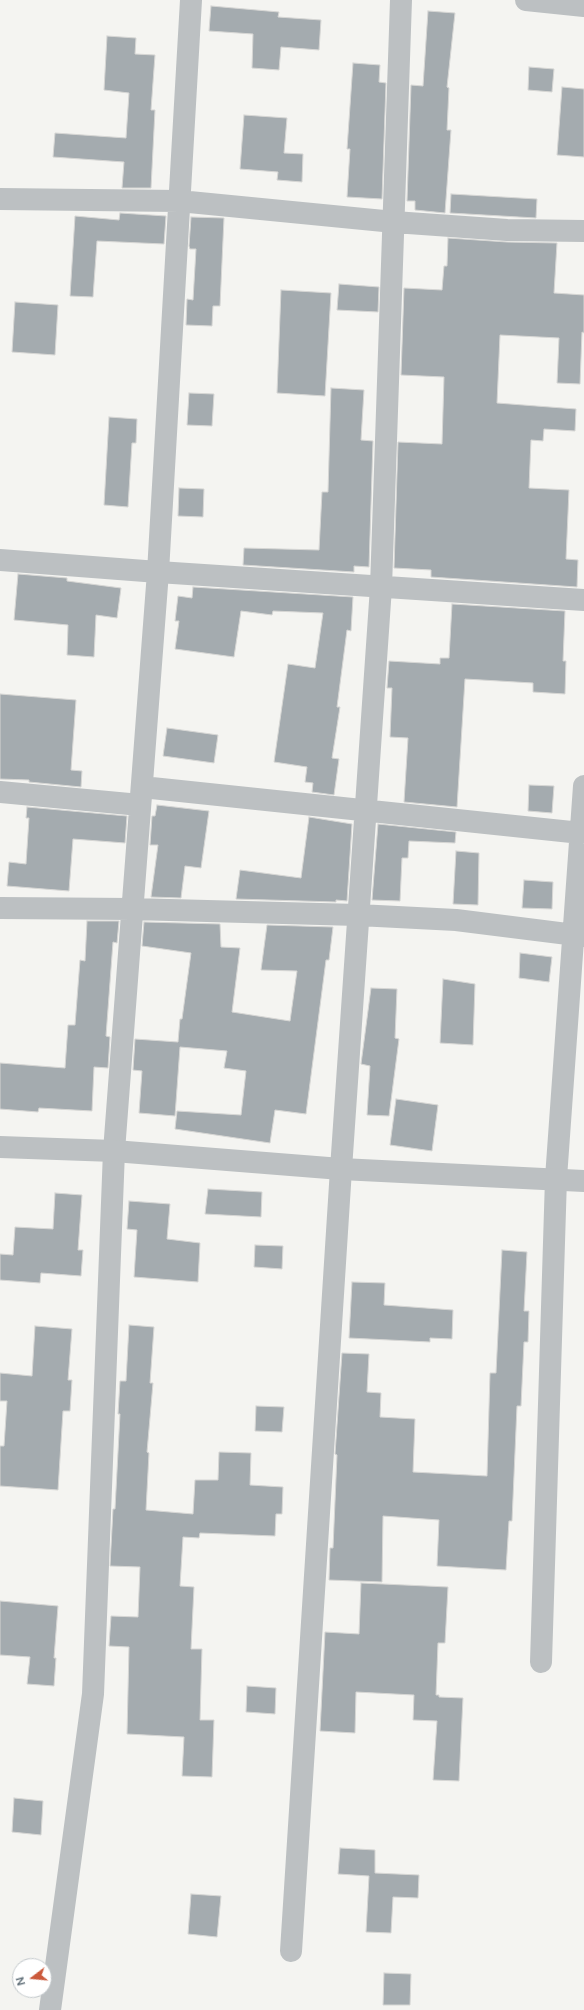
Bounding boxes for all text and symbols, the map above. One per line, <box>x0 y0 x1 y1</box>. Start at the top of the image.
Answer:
north arrow <box>12 1958 52 1998</box>
text: N <box>14 1975 28 1987</box>

